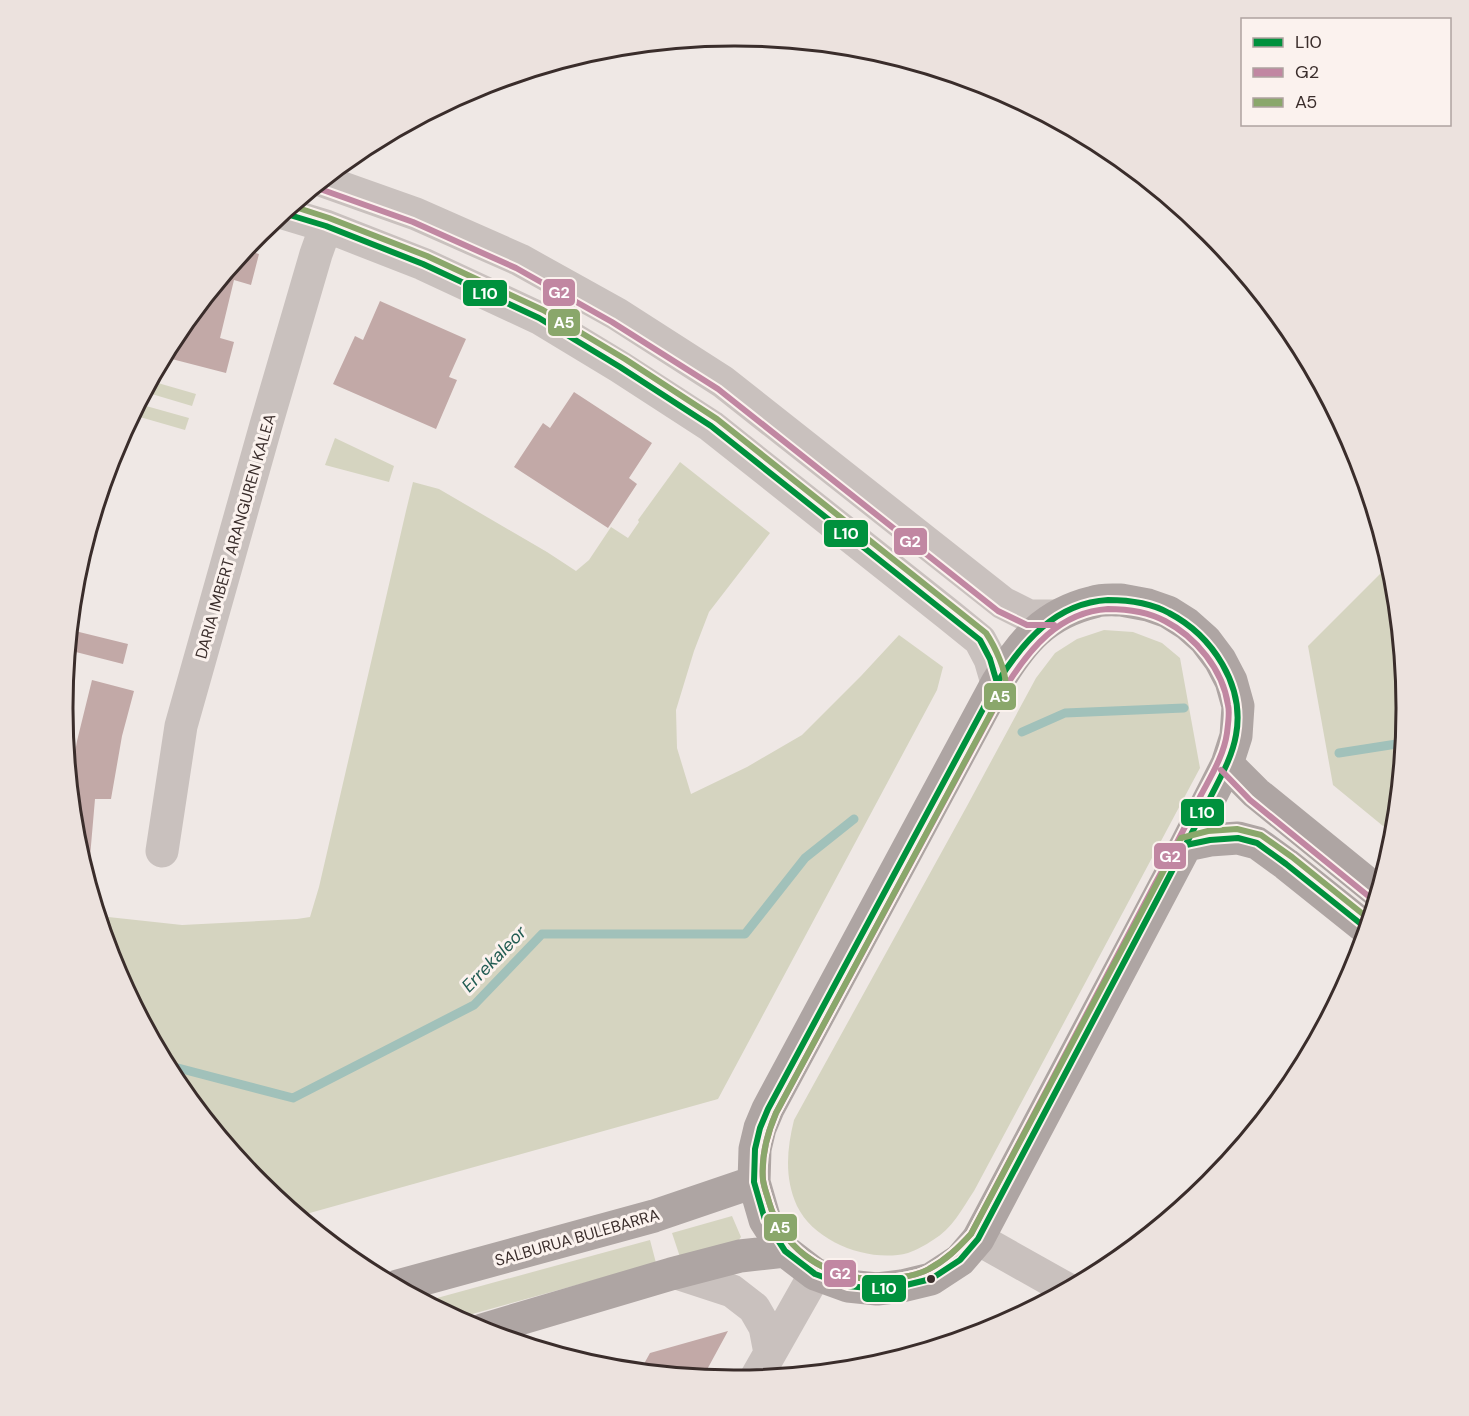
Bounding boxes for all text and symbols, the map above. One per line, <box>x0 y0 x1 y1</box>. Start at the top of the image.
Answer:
legend <box>1241 18 1451 126</box>
text: L10 <box>1295 30 1322 54</box>
text: G2 <box>1295 60 1319 84</box>
text: A5 <box>1295 90 1317 114</box>
line badge: G2 <box>542 278 576 307</box>
line badge: L10 <box>462 279 508 307</box>
text: G2 <box>548 282 570 303</box>
text: L10 <box>472 283 498 304</box>
line badge: A5 <box>547 308 581 337</box>
text: A5 <box>554 312 574 333</box>
street label: DARIA IMBERT ARANGUREN KALEA <box>190 411 281 661</box>
line badge: L10 <box>823 519 869 548</box>
text: L10 <box>833 523 859 544</box>
line badge: G2 <box>893 527 928 556</box>
text: G2 <box>899 531 921 552</box>
line badge: A5 <box>983 682 1017 711</box>
text: A5 <box>990 686 1010 707</box>
line badge: L10 <box>1180 798 1225 827</box>
text: L10 <box>1189 802 1215 823</box>
line badge: G2 <box>1153 842 1187 870</box>
text: G2 <box>1159 846 1181 867</box>
water label: Errekaleor <box>456 920 533 997</box>
street label: SALBURUA BULEBARRA <box>492 1204 662 1271</box>
line badge: A5 <box>763 1213 798 1242</box>
text: A5 <box>770 1217 790 1238</box>
line badge: G2 <box>823 1259 857 1288</box>
text: G2 <box>829 1263 851 1284</box>
unlabelled marker <box>925 1273 937 1285</box>
line badge: L10 <box>861 1274 907 1303</box>
text: L10 <box>871 1278 897 1299</box>

